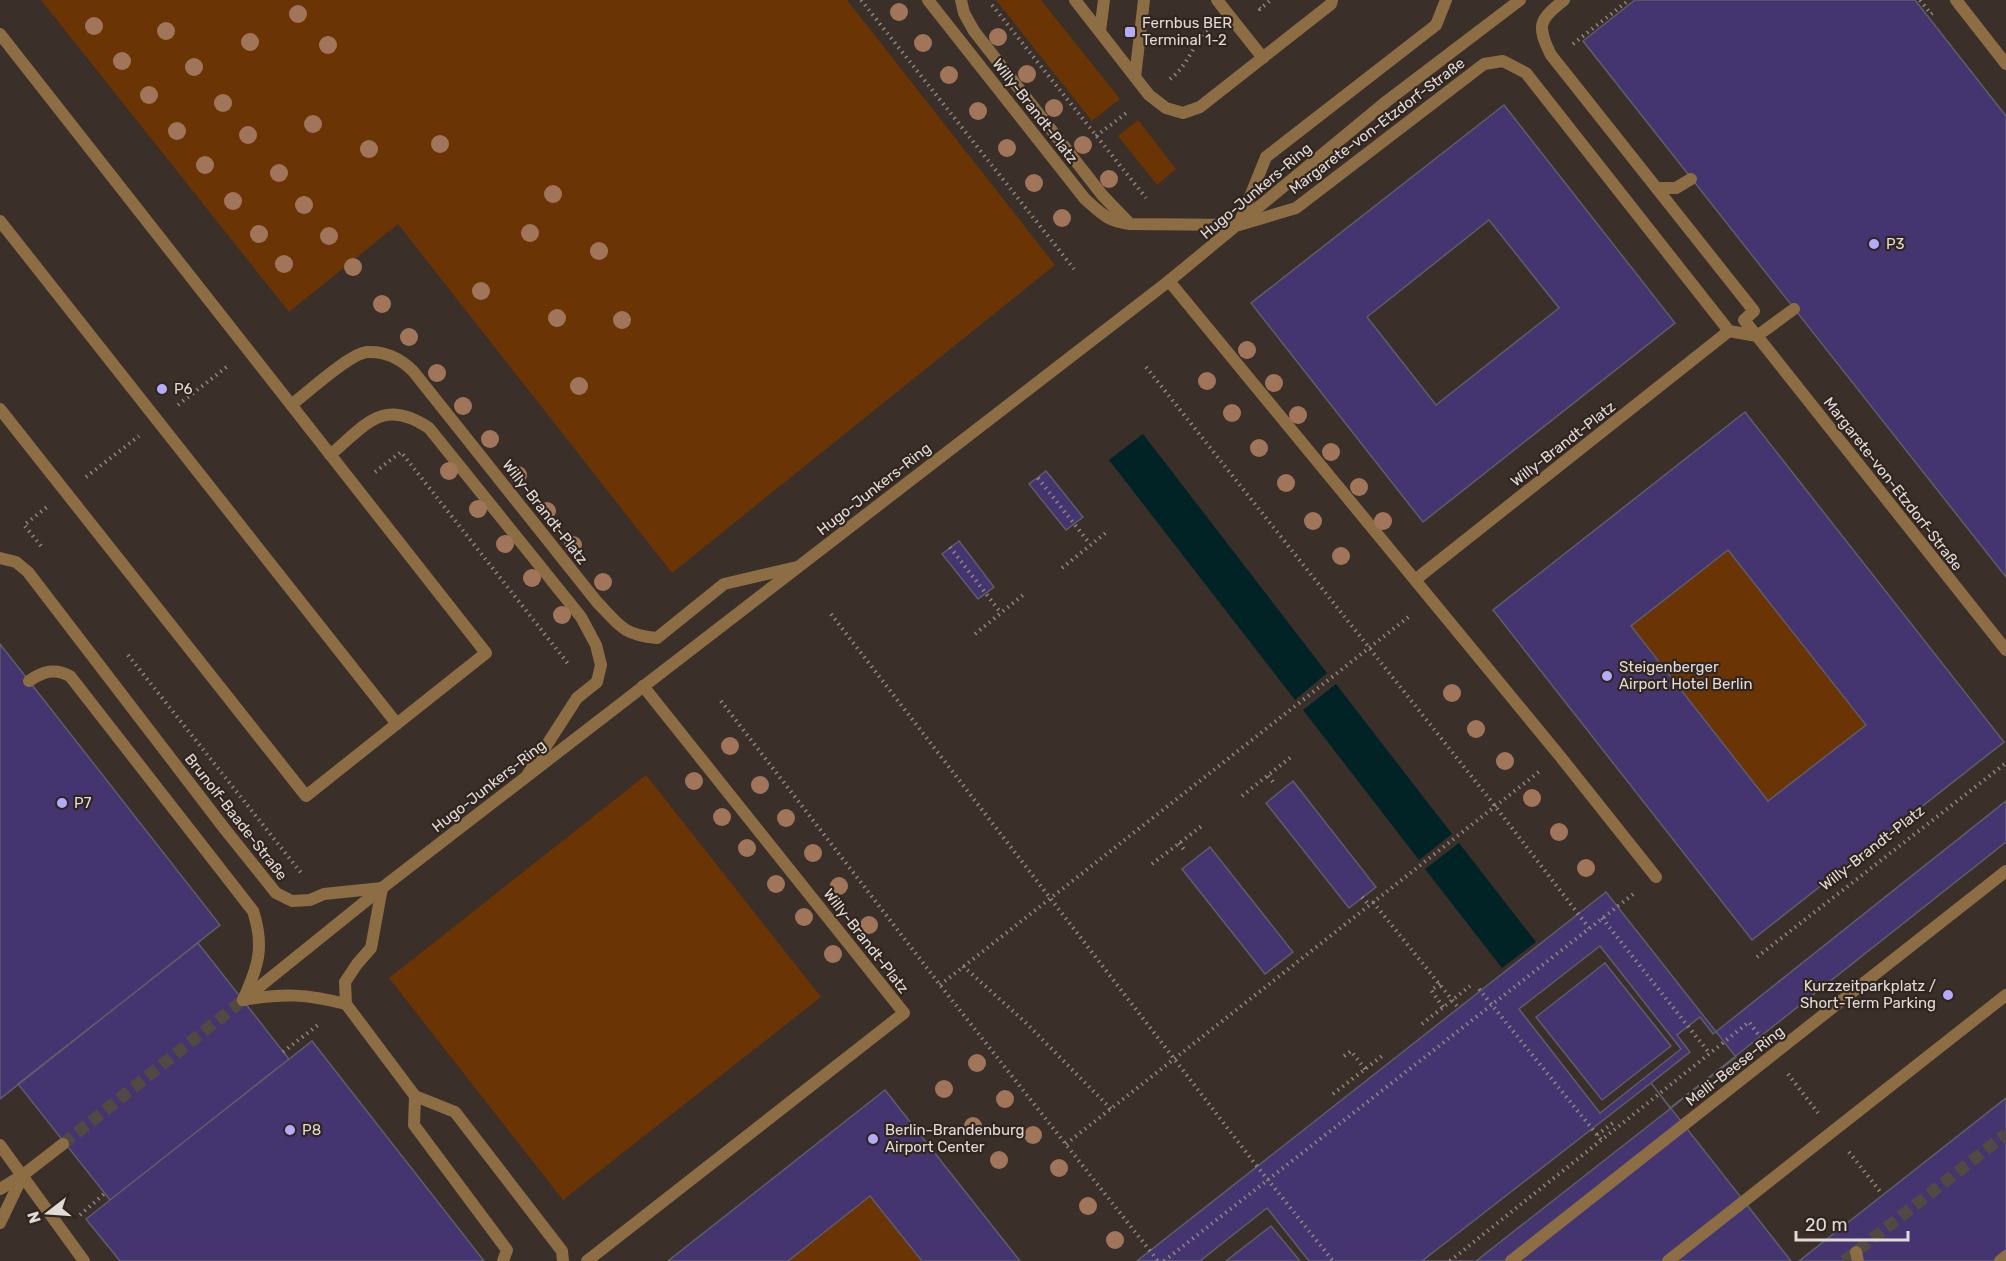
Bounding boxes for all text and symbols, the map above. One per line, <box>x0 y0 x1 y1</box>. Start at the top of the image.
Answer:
place label: Fernbus BER Terminal 1-2 <box>1142 14 1232 49</box>
marker: Fernbus BER Terminal 1-2 <box>1123 25 1137 39</box>
street label: Margarete-von-Etzdorf-Straße <box>1286 54 1468 198</box>
street label: Willy-Brandt-Platz <box>989 55 1082 167</box>
street label: Hugo-Junkers-Ring <box>1197 139 1315 243</box>
place label: P3 <box>1886 235 1905 253</box>
marker: P3 <box>1867 237 1881 251</box>
place label: P6 <box>174 380 193 398</box>
marker: P6 <box>155 382 169 396</box>
street label: Margarete-von-Etzdorf-Straße <box>1820 394 1966 574</box>
street label: Willy-Brandt-Platz <box>1507 397 1619 490</box>
street label: Hugo-Junkers-Ring <box>813 439 935 539</box>
street label: Willy-Brandt-Platz <box>499 456 592 568</box>
place label: Steigenberger Airport Hotel Berlin <box>1619 658 1753 693</box>
marker: Steigenberger Airport Hotel Berlin <box>1600 669 1614 683</box>
street label: Hugo-Junkers-Ring <box>428 736 550 836</box>
street label: Brunolf-Baade-Straße <box>181 750 291 884</box>
place label: P7 <box>74 794 92 812</box>
marker: P7 <box>55 796 69 810</box>
street label: Willy-Brandt-Platz <box>1816 801 1928 894</box>
street label: Willy-Brandt-Platz <box>820 885 913 997</box>
place label: Kurzzeitparkplatz / Short-Term Parking <box>1800 977 1936 1012</box>
marker: Kurzzeitparkplatz / Short-Term Parking <box>1941 988 1955 1002</box>
street label: Melli-Beese-Ring <box>1682 1022 1788 1110</box>
place label: P8 <box>302 1121 321 1139</box>
place label: Berlin-Brandenburg Airport Center <box>885 1121 1024 1156</box>
marker: P8 <box>283 1123 297 1137</box>
marker: Berlin-Brandenburg Airport Center <box>866 1132 880 1146</box>
north arrow <box>18 1183 78 1243</box>
scale bar <box>1796 1204 1908 1242</box>
text: N <box>23 1209 45 1226</box>
text: 20 m <box>1805 1214 1847 1236</box>

